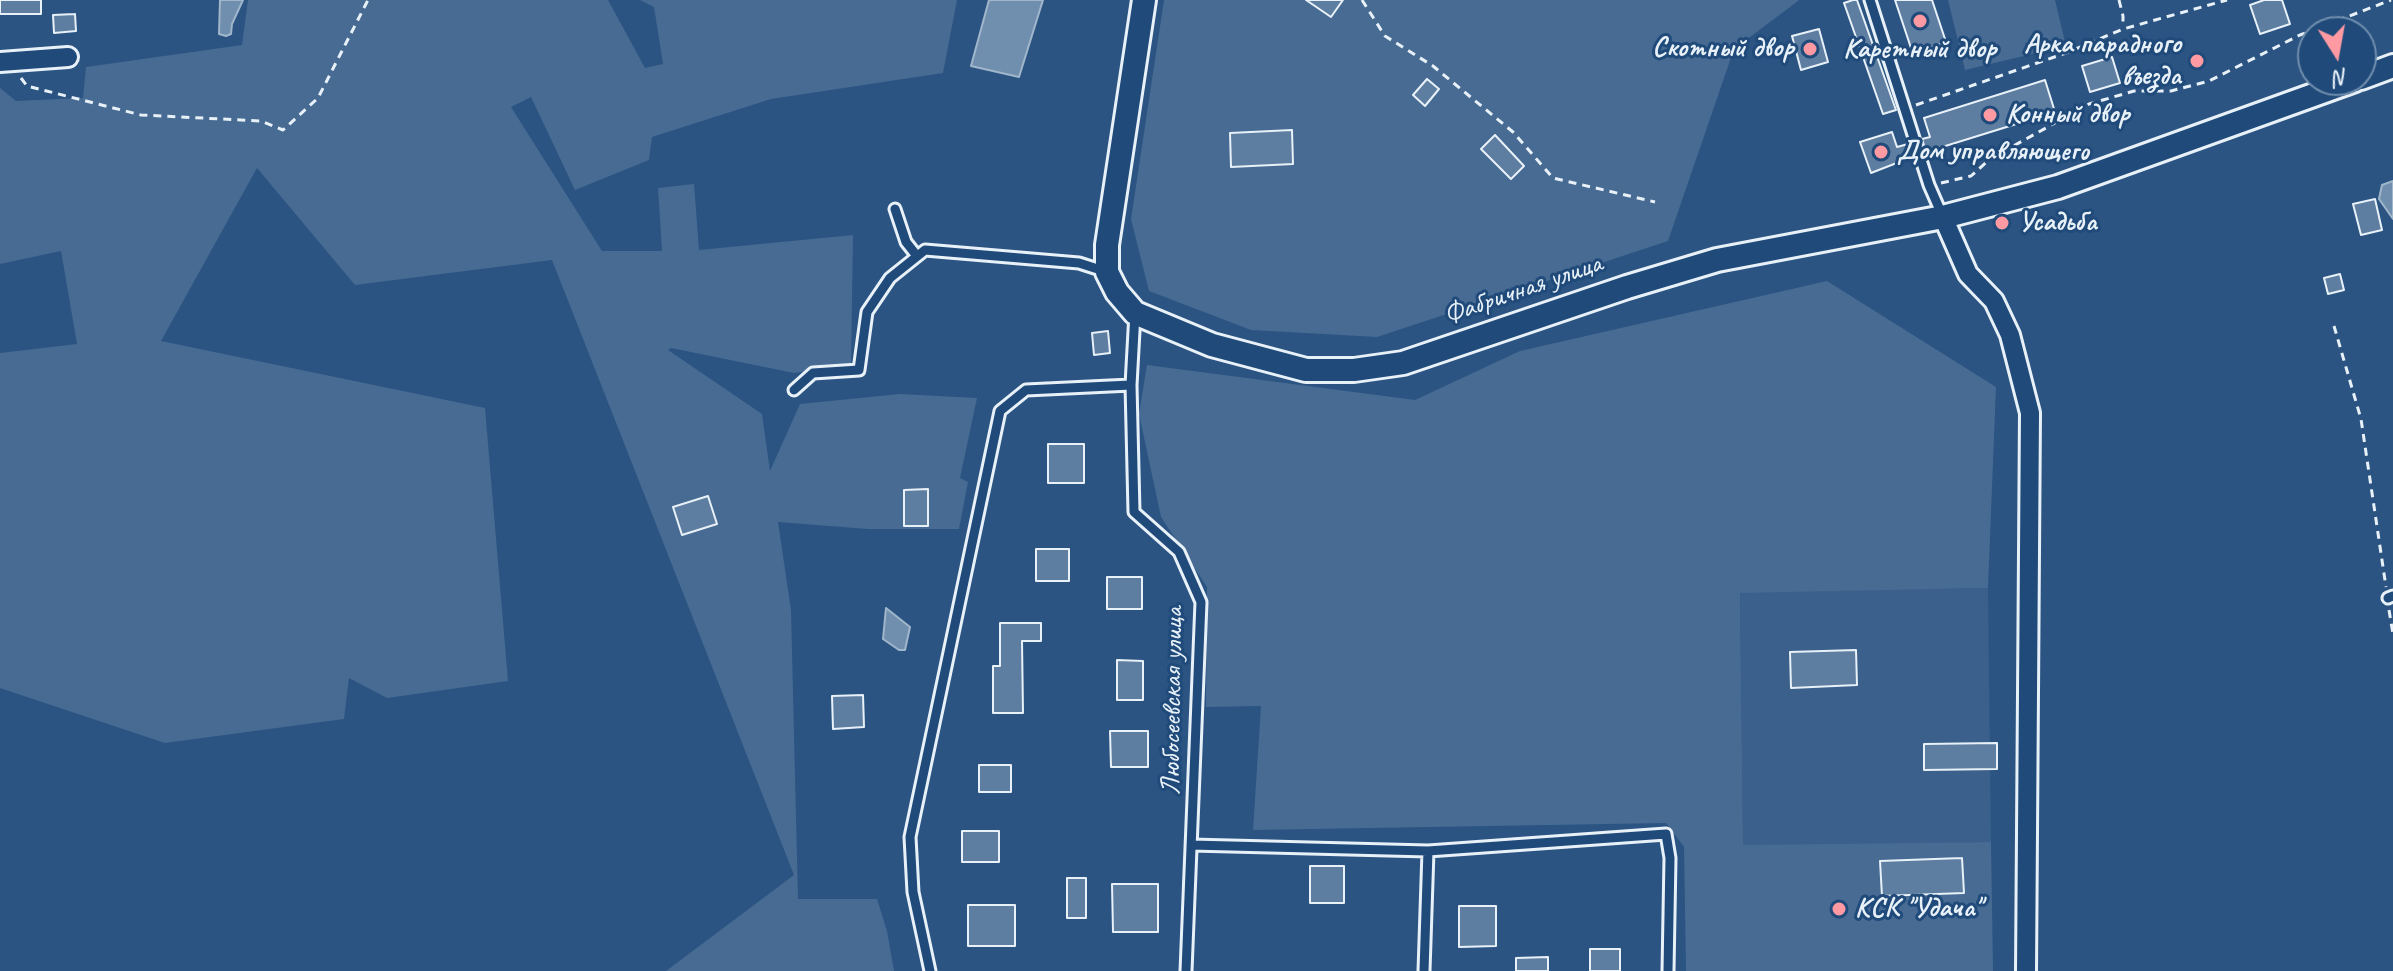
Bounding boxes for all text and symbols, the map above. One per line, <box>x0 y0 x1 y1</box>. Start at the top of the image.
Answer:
marker: Каретный двор <box>1911 12 1929 30</box>
north arrow <box>2297 16 2377 96</box>
place label: Арка парадного въезда <box>2024 28 2181 94</box>
place label: Скотный двор <box>1652 32 1794 66</box>
place label: Каретный двор <box>1843 33 1997 67</box>
marker: Скотный двор <box>1801 40 1819 58</box>
marker: Арка парадного въезда <box>2188 52 2206 70</box>
text: N <box>2332 63 2351 93</box>
place label: Конный двор <box>2006 98 2130 132</box>
marker: Конный двор <box>1981 106 1999 124</box>
place label: Дом управляющего <box>1897 135 2089 169</box>
marker: Дом управляющего <box>1872 143 1890 161</box>
place label: Усадьба <box>2018 206 2097 240</box>
marker: Усадьба <box>1993 214 2011 232</box>
street label: Фабричная улица <box>1440 247 1606 333</box>
street label: Любосеевская улица <box>1155 607 1191 795</box>
place label: КСК "Удача" <box>1855 892 1981 926</box>
marker: КСК "Удача" <box>1830 900 1848 918</box>

